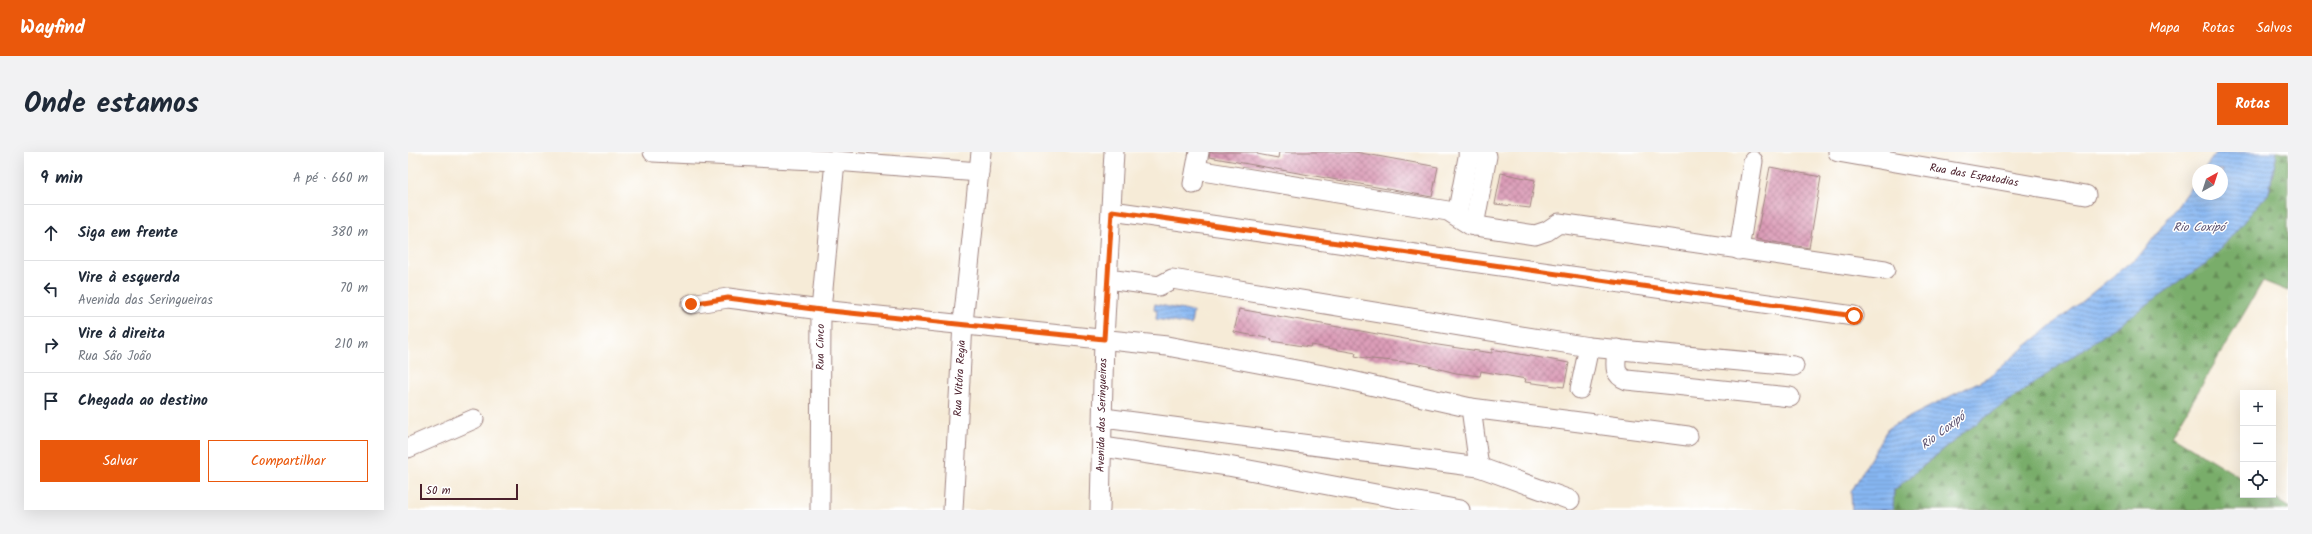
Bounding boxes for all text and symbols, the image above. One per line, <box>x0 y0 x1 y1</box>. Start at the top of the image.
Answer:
text: Wayfind <box>20 13 85 43</box>
text: Mapa <box>2149 17 2180 39</box>
text: Rotas <box>2202 17 2234 39</box>
text: Salvos <box>2256 17 2292 39</box>
text: Onde estamos <box>24 82 199 127</box>
button: Rotas <box>2217 83 2288 125</box>
street label: Rua das Espatodias <box>1928 159 2020 192</box>
north arrow <box>2192 164 2228 200</box>
text: 9 min <box>40 165 83 192</box>
text: A pé · 660 m <box>293 168 368 189</box>
water label: Rio Coxipó <box>2173 218 2228 237</box>
text: Siga em frente <box>78 221 178 245</box>
icon: ahead <box>40 222 62 244</box>
text: 380 m <box>331 222 368 243</box>
text: Vire à esquerda <box>78 266 180 290</box>
icon: left <box>40 278 62 300</box>
text: 70 m <box>340 278 368 299</box>
text: Avenida das Seringueiras <box>78 290 213 311</box>
route end <box>682 295 700 313</box>
route start <box>1845 307 1863 325</box>
text: Vire à direita <box>78 322 165 346</box>
street label: Rua Cinco <box>812 324 830 370</box>
icon: right <box>40 334 62 356</box>
text: 210 m <box>334 334 368 355</box>
street label: Rua Vitóra Regia <box>949 339 971 417</box>
text: Rua São João <box>78 346 151 367</box>
street label: Avenida das Seringueiras <box>1092 357 1113 472</box>
text: Chegada ao destino <box>78 389 208 413</box>
icon: arrive <box>40 390 62 412</box>
map controls <box>2240 390 2276 498</box>
button: + <box>2240 390 2276 426</box>
water label: Rio Coxipó <box>1917 406 1971 454</box>
button: − <box>2240 426 2276 462</box>
button: Salvar <box>40 440 200 482</box>
button: Compartilhar <box>208 440 368 482</box>
button: locate <box>2240 462 2276 498</box>
scale bar <box>420 482 518 501</box>
text: 50 m <box>426 482 451 500</box>

